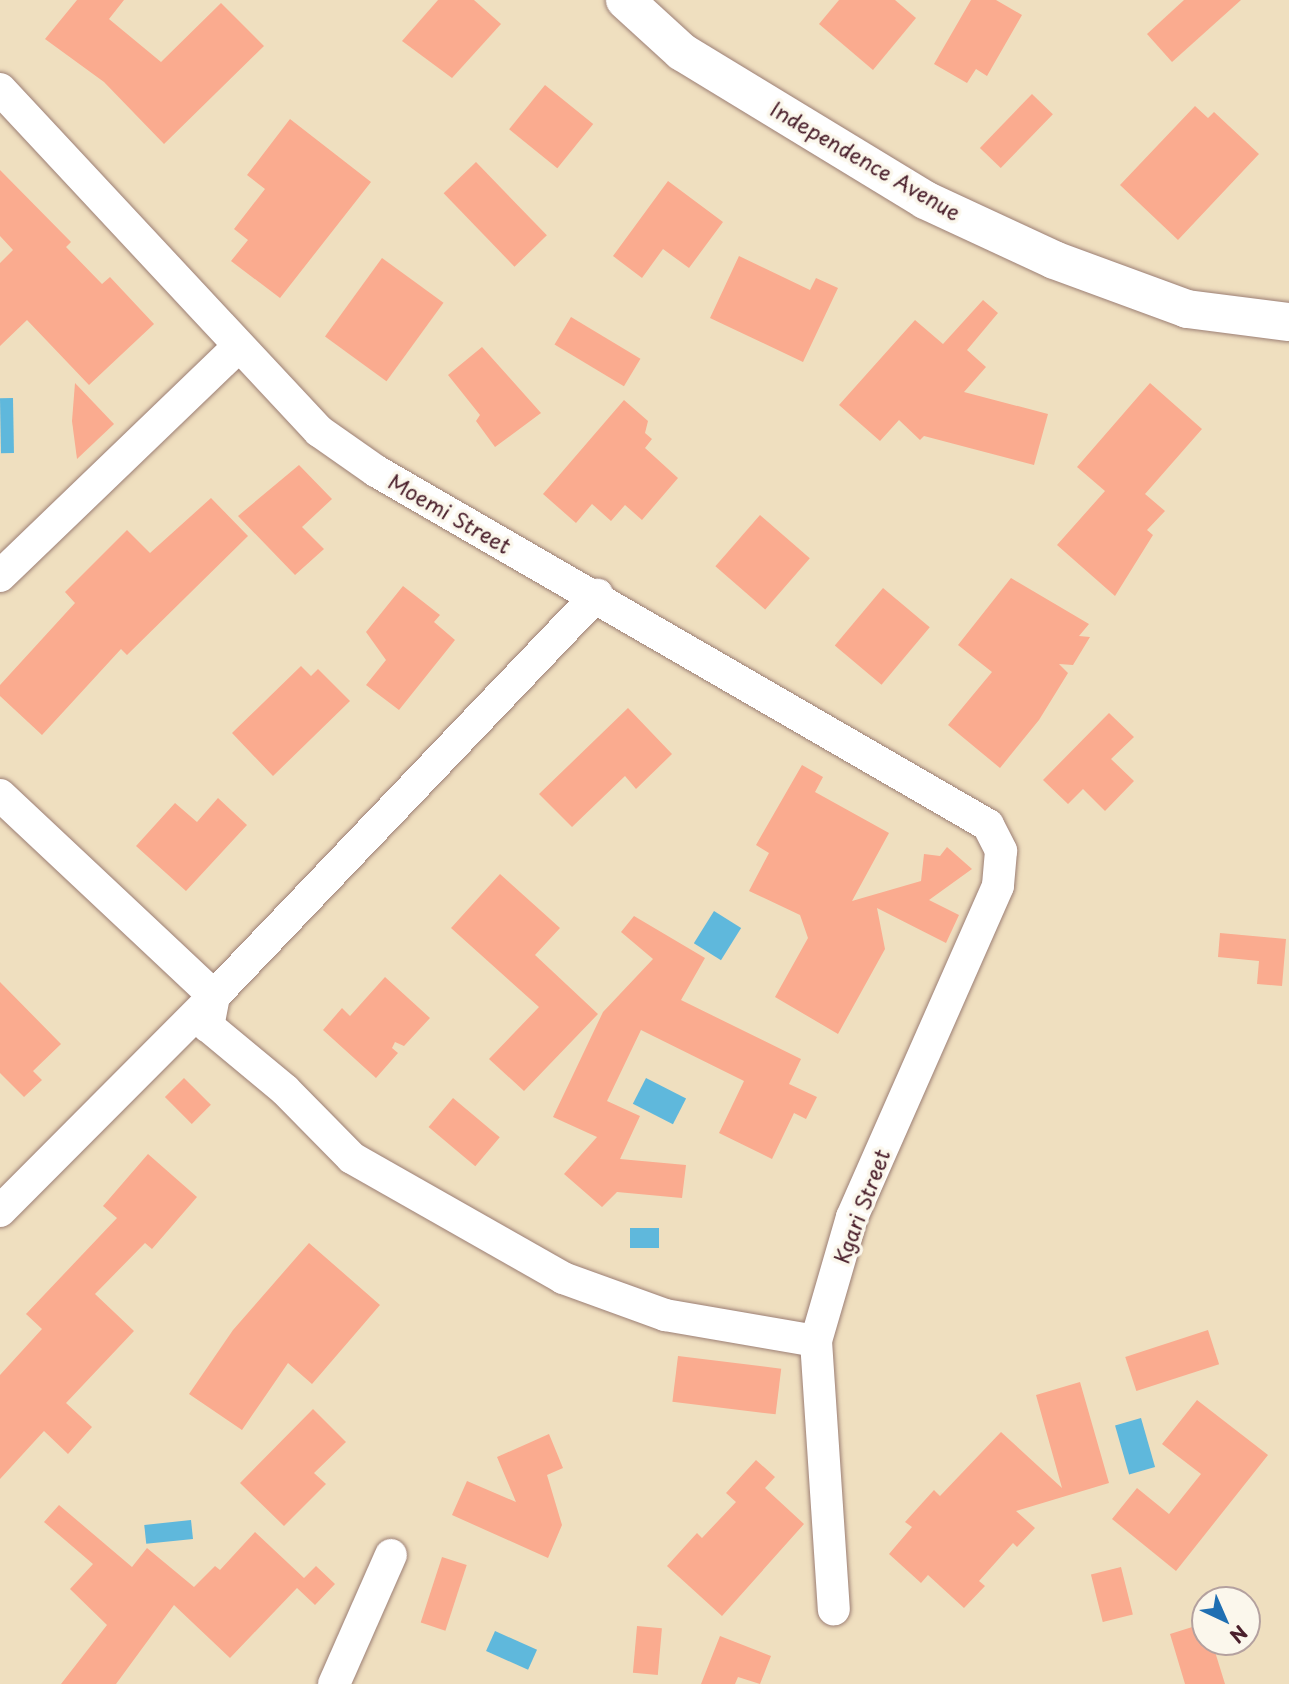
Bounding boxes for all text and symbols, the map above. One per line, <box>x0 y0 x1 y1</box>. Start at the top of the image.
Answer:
street label: Independence Avenue <box>766 95 966 225</box>
street label: Moemi Street <box>384 468 516 558</box>
street label: Kgari Street <box>828 1145 894 1267</box>
north arrow <box>1191 1586 1261 1656</box>
text: N <box>1224 1619 1254 1650</box>

